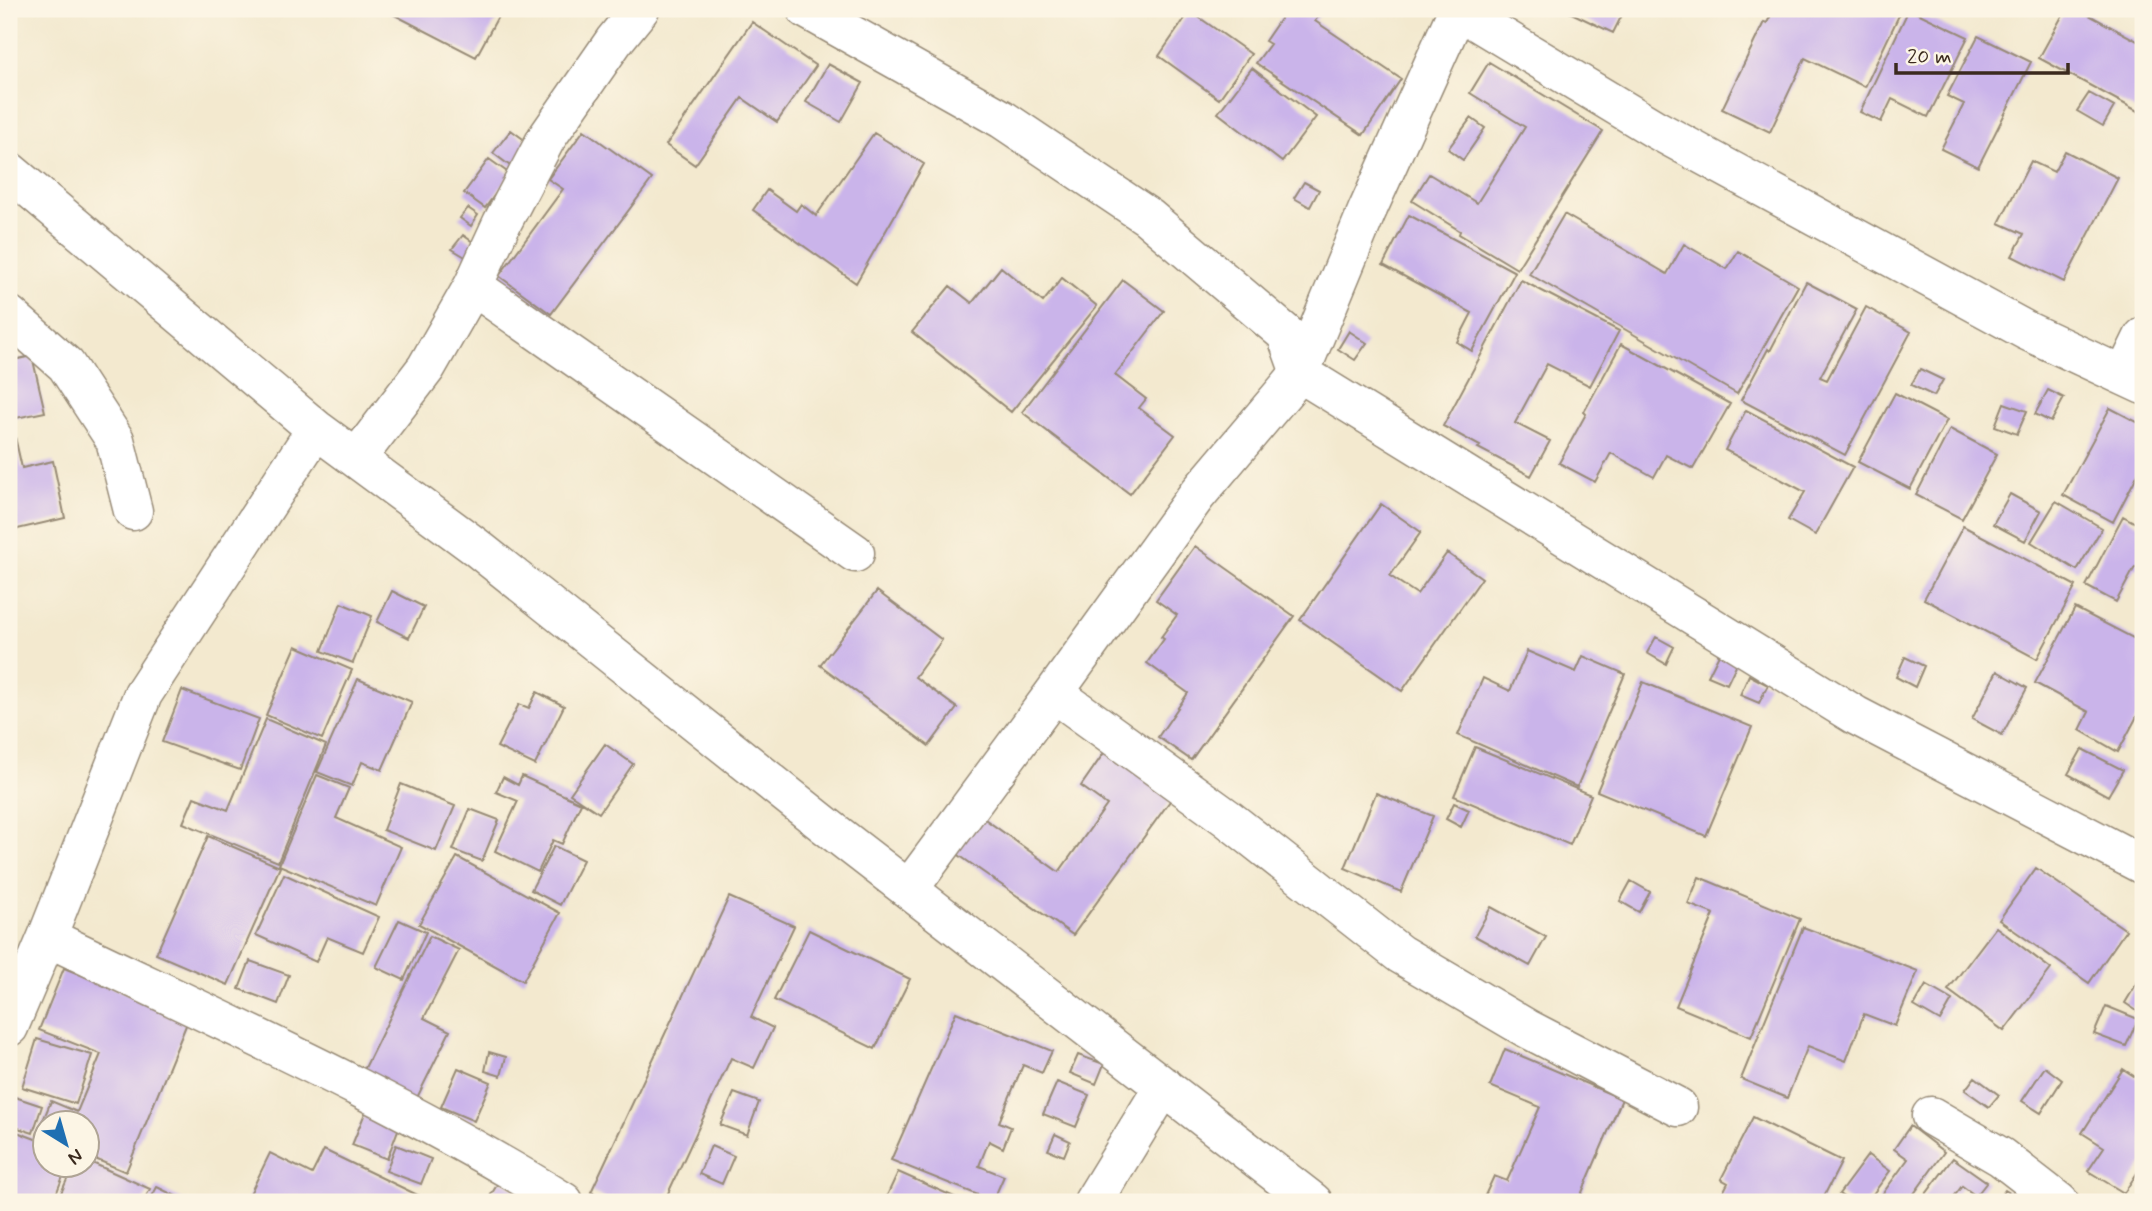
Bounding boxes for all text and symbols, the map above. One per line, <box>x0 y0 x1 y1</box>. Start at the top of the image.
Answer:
scale bar <box>1896 32 2068 76</box>
text: 20 m <box>1907 43 1952 71</box>
north arrow <box>32 1110 102 1180</box>
text: N <box>63 1143 88 1170</box>

